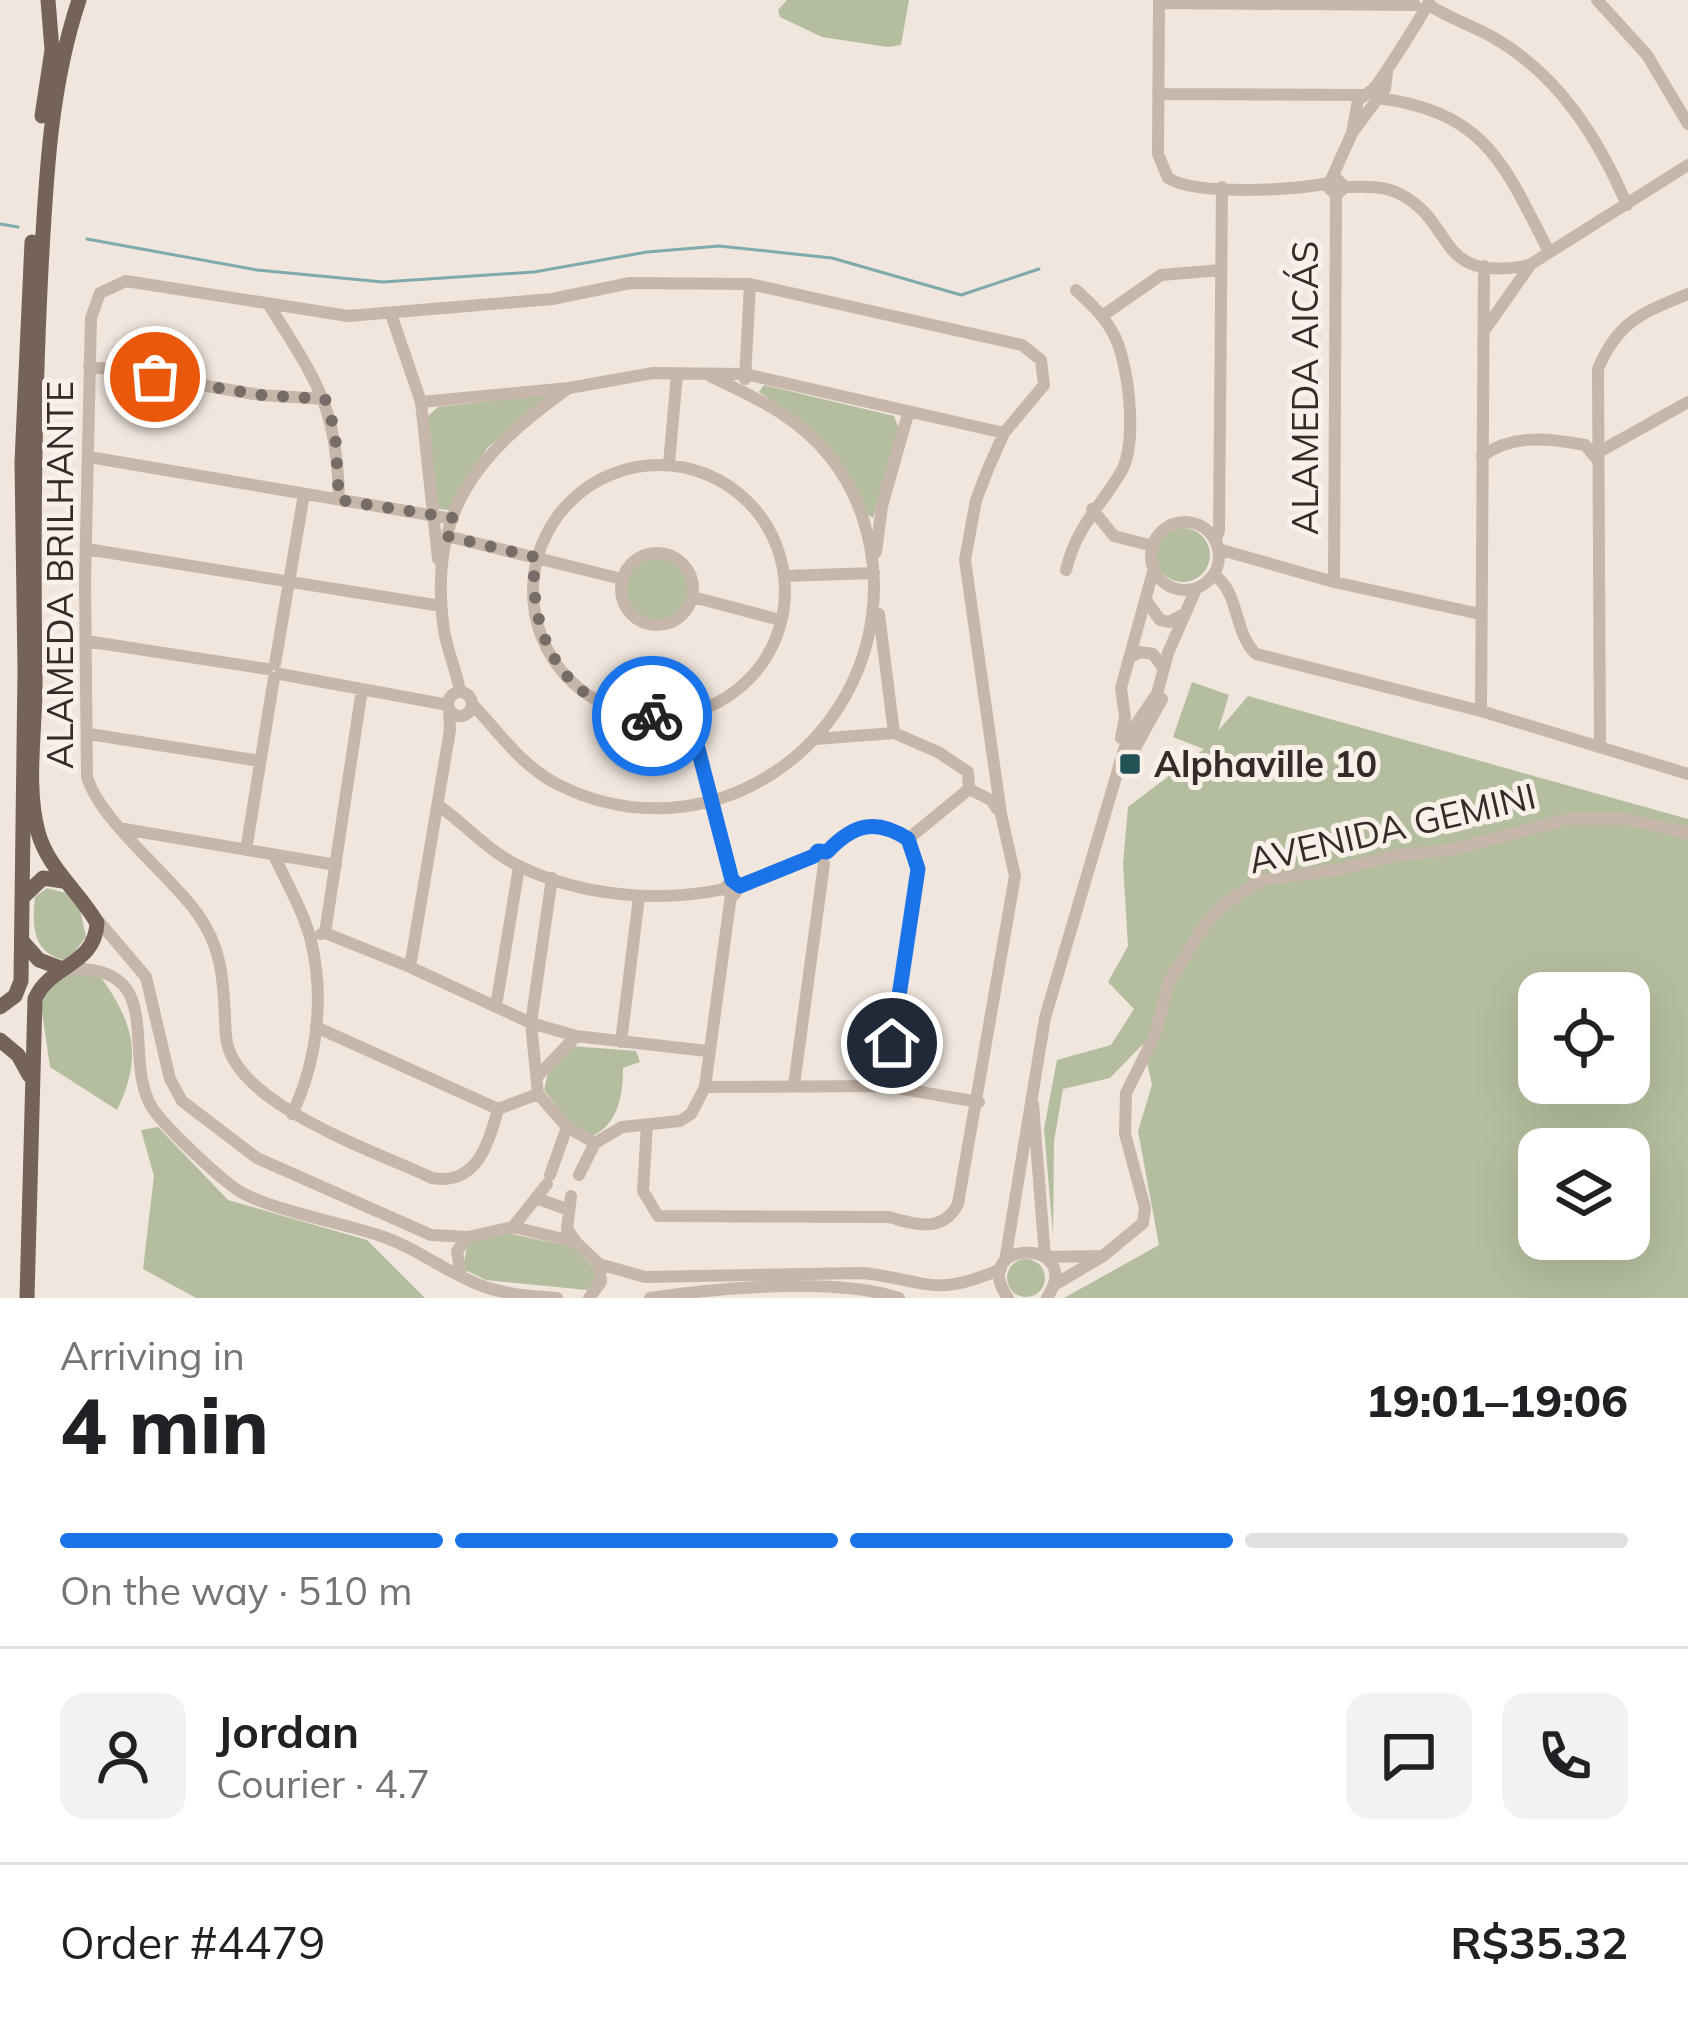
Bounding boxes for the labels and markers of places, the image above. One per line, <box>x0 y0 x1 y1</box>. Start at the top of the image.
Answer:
pin <box>104 326 206 428</box>
place label: Alphaville 10 <box>1154 741 1377 786</box>
marker: Alphaville 10 <box>1117 751 1143 777</box>
pin <box>841 992 943 1094</box>

